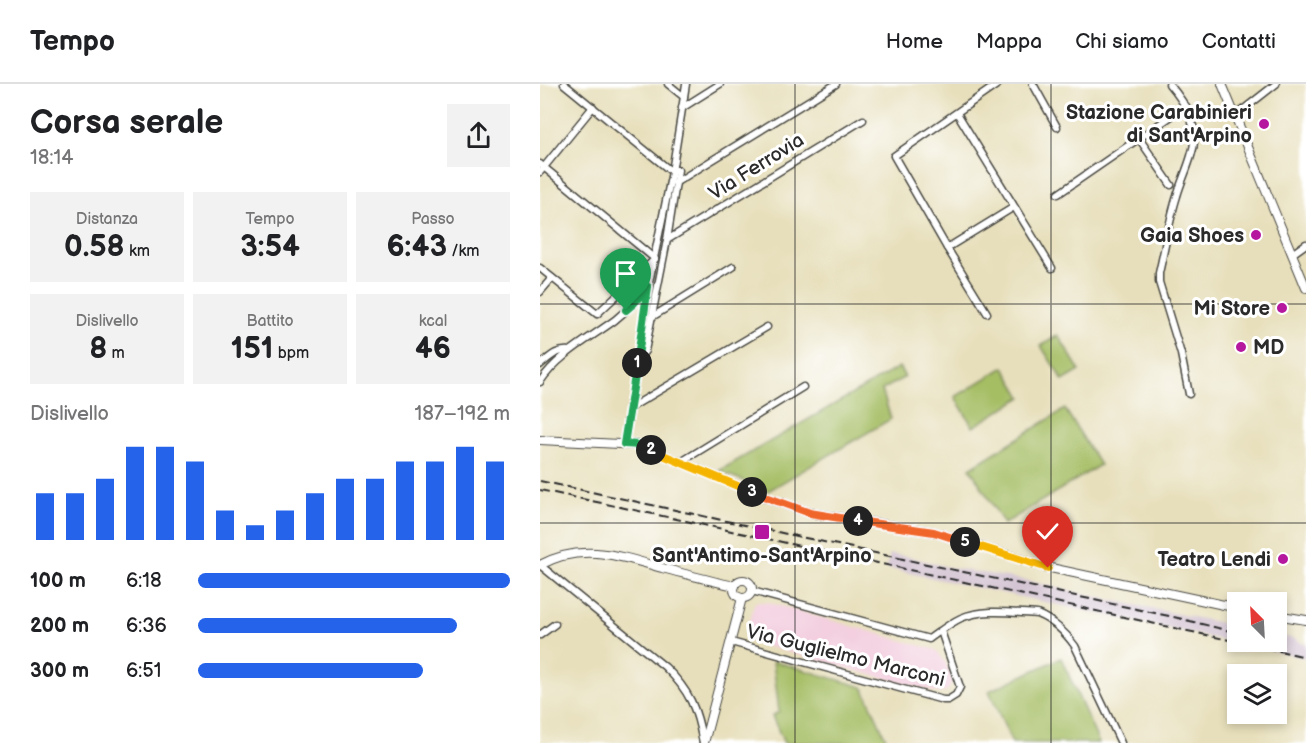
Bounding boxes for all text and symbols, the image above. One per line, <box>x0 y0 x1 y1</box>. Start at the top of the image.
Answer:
text: Tempo <box>30 25 115 58</box>
text: Home <box>886 29 943 54</box>
text: Mappa <box>976 29 1042 54</box>
text: Chi siamo <box>1075 29 1169 54</box>
text: Contatti <box>1202 29 1276 54</box>
place label: Stazione Carabinieri di Sant'Arpino <box>1066 101 1252 148</box>
text: Corsa serale <box>30 103 223 143</box>
button: share <box>447 104 510 167</box>
marker: Stazione Carabinieri di Sant'Arpino <box>1257 117 1271 131</box>
street label: Via Ferrovia <box>704 128 809 206</box>
text: 18:14 <box>30 146 73 170</box>
text: Distanza <box>76 210 138 229</box>
text: Tempo <box>245 210 295 229</box>
text: Passo <box>411 210 455 229</box>
place label: Gaia Shoes <box>1140 224 1244 248</box>
marker: Gaia Shoes <box>1249 228 1263 242</box>
text: 0.58 <box>64 229 125 265</box>
text: 3:54 <box>240 229 300 265</box>
text: 6:43 <box>386 229 447 265</box>
text: km <box>125 242 150 261</box>
text: /km <box>447 242 480 261</box>
pin <box>600 248 651 310</box>
icon: arrive <box>609 257 642 290</box>
place label: Mi Store <box>1194 297 1270 321</box>
marker: Mi Store <box>1275 301 1289 315</box>
text: Dislivello <box>75 312 139 331</box>
text: Battito <box>246 312 294 331</box>
text: kcal <box>419 312 447 331</box>
text: 8 <box>89 331 107 367</box>
text: 151 <box>231 331 273 367</box>
text: 46 <box>415 331 451 367</box>
place label: MD <box>1253 336 1284 360</box>
marker: MD <box>1234 340 1248 354</box>
text: m <box>107 344 125 363</box>
text: bpm <box>273 344 309 363</box>
pin: 1 <box>622 348 652 378</box>
text: 1 <box>634 353 640 372</box>
text: Dislivello <box>30 402 109 426</box>
text: 187–192 m <box>415 402 510 426</box>
pin: 2 <box>636 435 666 465</box>
text: 2 <box>646 440 656 459</box>
pin: 3 <box>737 477 767 507</box>
text: 3 <box>747 482 757 501</box>
pin: 4 <box>843 506 873 536</box>
pin <box>1022 506 1073 568</box>
text: 4 <box>853 511 863 530</box>
icon: check <box>1031 515 1064 548</box>
marker: Sant'Antimo-Sant'Arpino <box>753 523 771 541</box>
pin: 5 <box>950 527 980 557</box>
text: 5 <box>960 532 970 551</box>
place label: Sant'Antimo-Sant'Arpino <box>652 544 872 568</box>
place label: Teatro Lendi <box>1157 548 1271 572</box>
marker: Teatro Lendi <box>1276 552 1290 566</box>
text: 100 m <box>30 569 86 593</box>
text: 6:18 <box>126 569 162 593</box>
north arrow <box>1227 592 1287 652</box>
map controls <box>1227 592 1287 724</box>
text: 200 m <box>30 614 89 638</box>
text: 6:36 <box>126 614 167 638</box>
street label: Via Guglielmo Marconi <box>744 620 947 692</box>
text: 300 m <box>30 659 89 683</box>
text: 6:51 <box>126 659 161 683</box>
button: layers <box>1227 664 1287 724</box>

